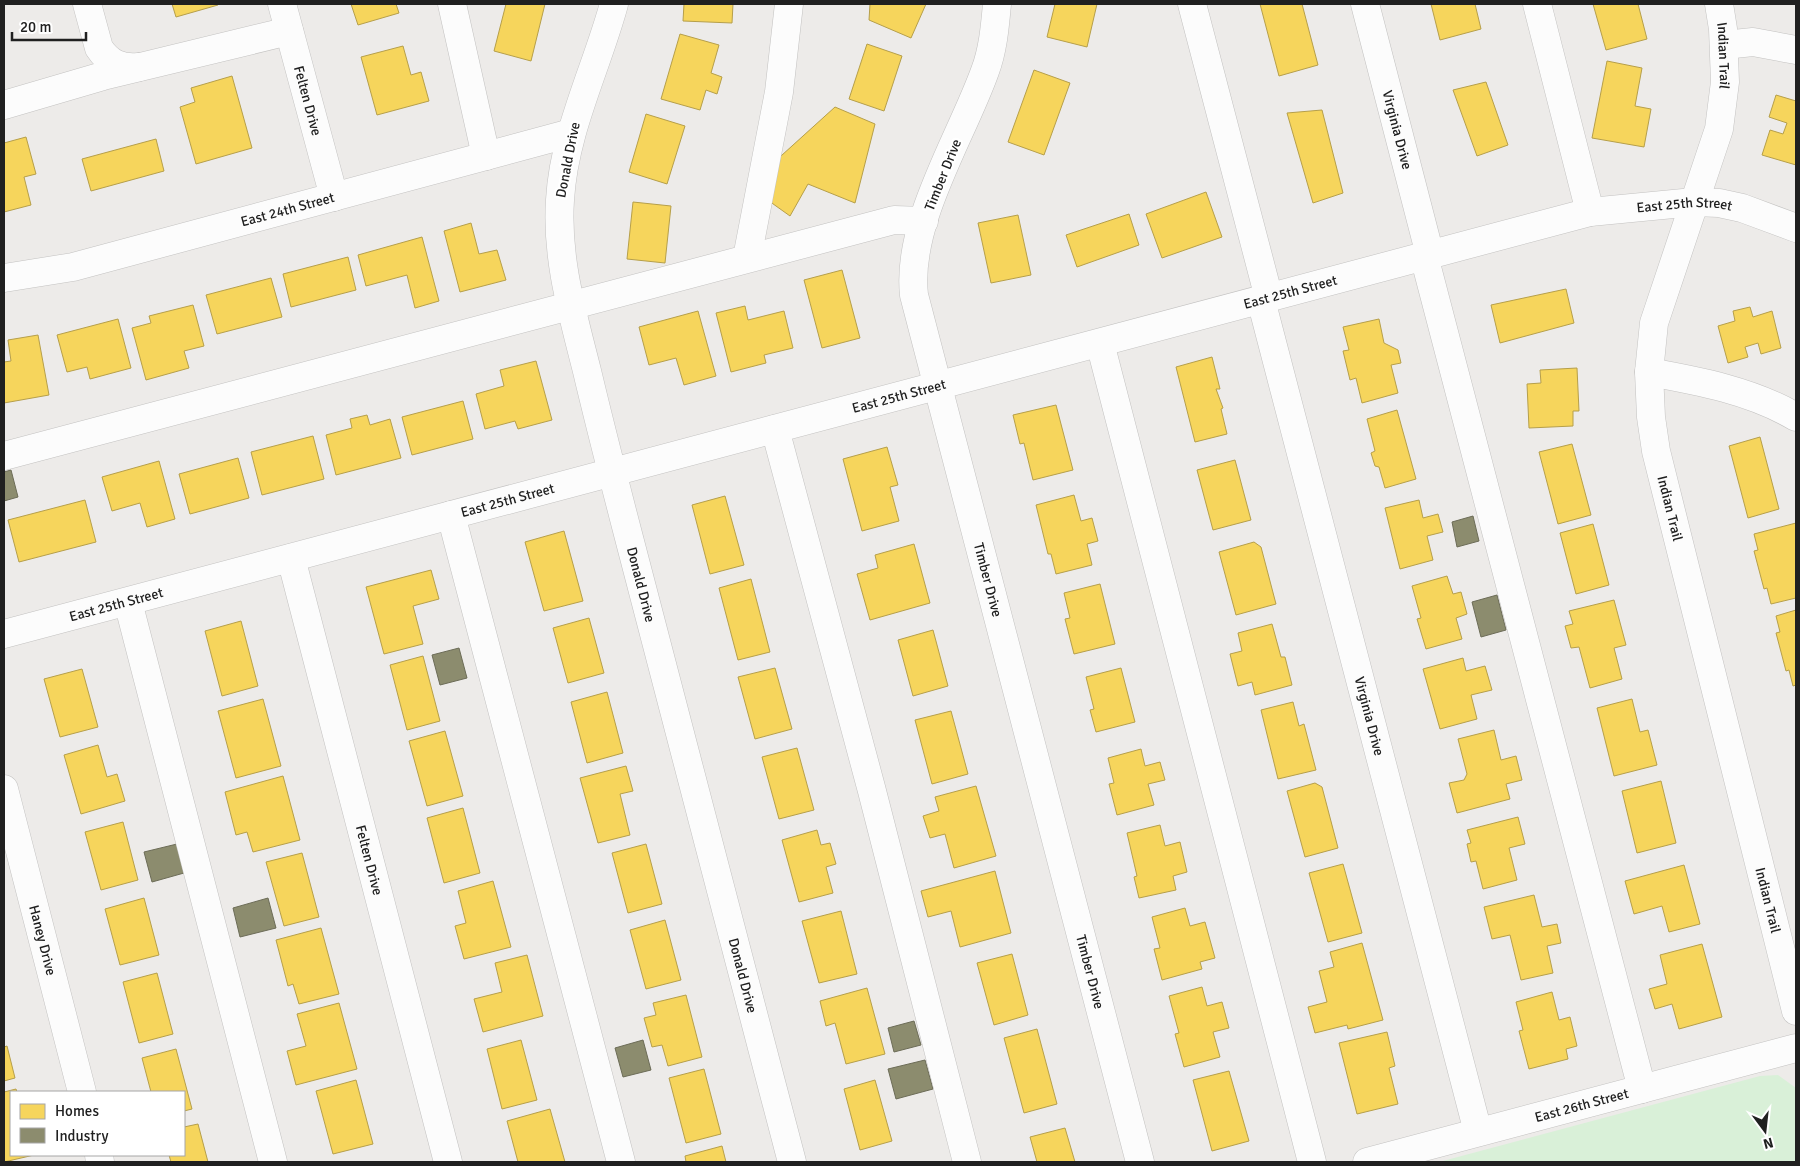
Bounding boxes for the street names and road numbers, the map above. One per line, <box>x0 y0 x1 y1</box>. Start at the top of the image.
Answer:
street label: Indian Trail <box>1714 21 1734 90</box>
street label: Felten Drive <box>290 64 326 137</box>
street label: Virginia Drive <box>1379 88 1416 171</box>
street label: Donald Drive <box>552 121 584 199</box>
street label: Timber Drive <box>921 137 965 213</box>
street label: East 24th Street <box>239 189 336 230</box>
street label: East 25th Street <box>1636 193 1734 216</box>
street label: East 25th Street <box>1242 271 1339 312</box>
street label: East 25th Street <box>850 375 948 416</box>
street label: Indian Trail <box>1654 474 1687 543</box>
street label: East 25th Street <box>459 479 556 521</box>
street label: Timber Drive <box>970 541 1006 619</box>
street label: Donald Drive <box>623 545 659 624</box>
street label: East 25th Street <box>67 584 165 625</box>
street label: Virginia Drive <box>1351 675 1388 757</box>
street label: Felten Drive <box>352 823 387 897</box>
street label: Indian Trail <box>1752 866 1785 935</box>
street label: Haney Drive <box>26 903 60 977</box>
street label: Timber Drive <box>1073 933 1108 1011</box>
street label: Donald Drive <box>725 936 761 1015</box>
street label: East 26th Street <box>1533 1084 1630 1126</box>

